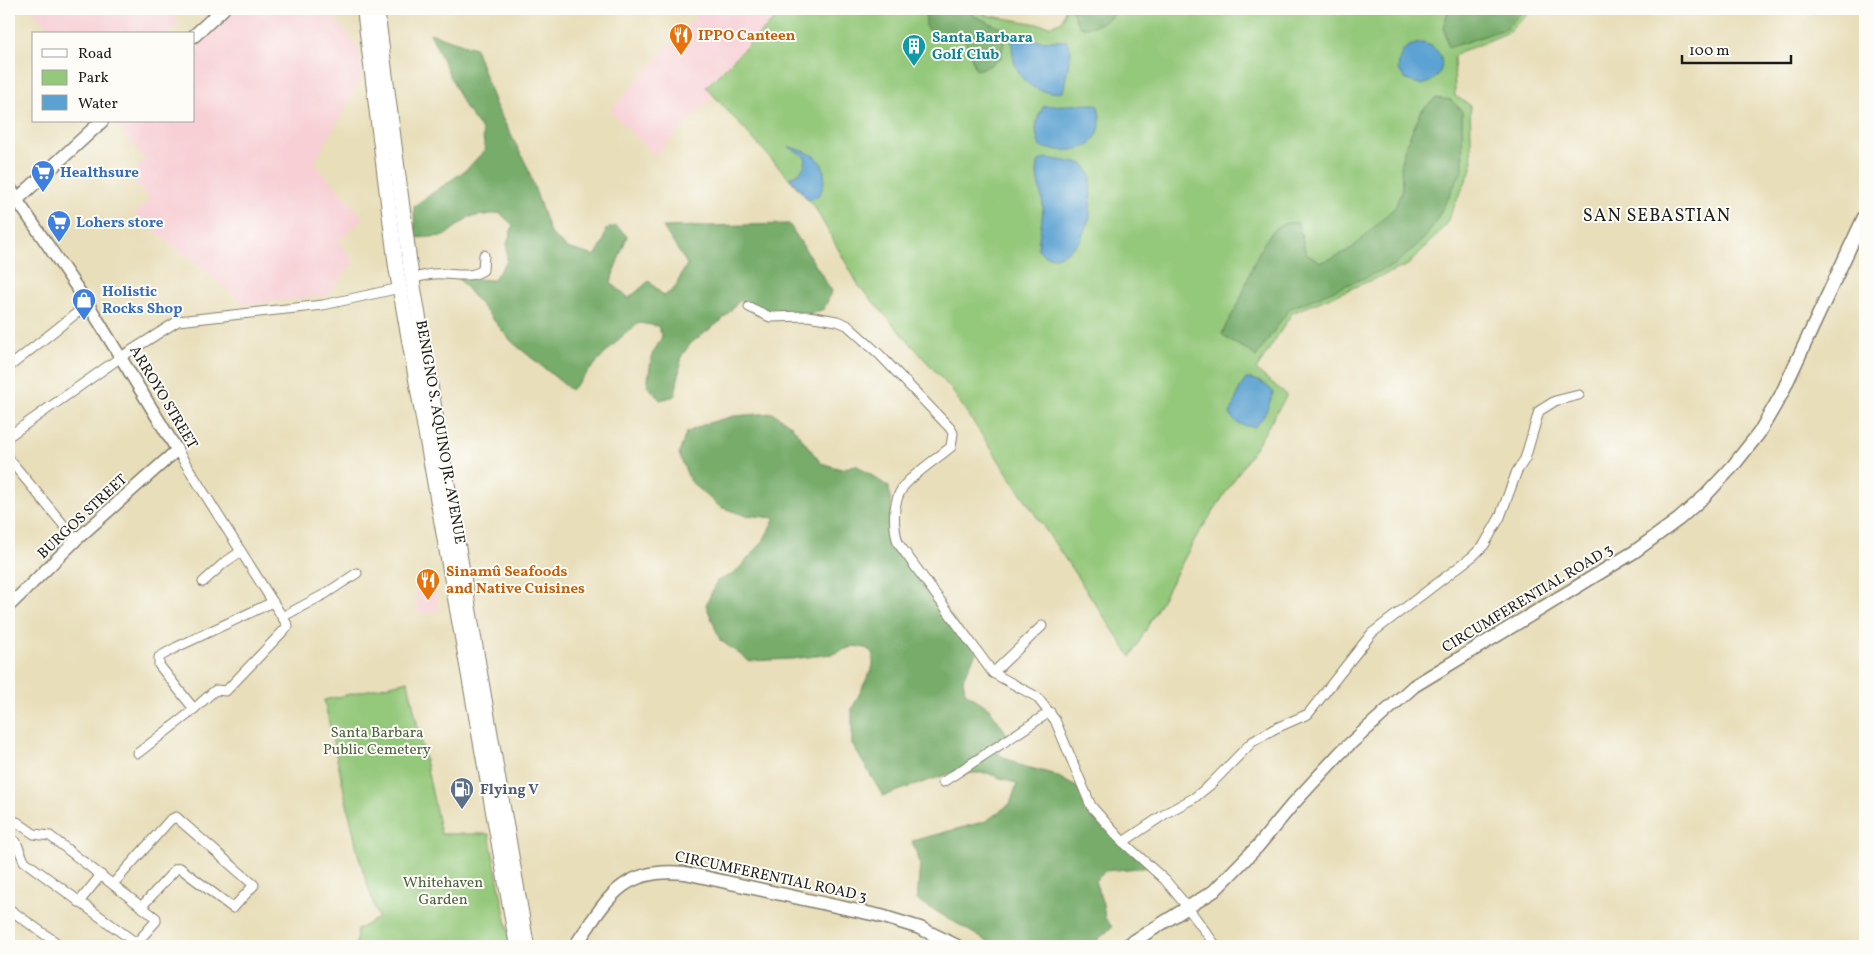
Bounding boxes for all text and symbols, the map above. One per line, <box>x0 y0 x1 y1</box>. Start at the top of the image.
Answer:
restaurant icon: IPPO Canteen <box>668 22 694 56</box>
place label: IPPO Canteen <box>698 26 796 47</box>
place label: Santa Barbara Golf Club <box>932 28 1033 66</box>
legend <box>32 32 195 122</box>
scale bar <box>1682 32 1790 64</box>
building icon: Santa Barbara Golf Club <box>901 33 927 67</box>
text: 100 m <box>1689 41 1729 62</box>
text: Road <box>78 44 112 65</box>
text: Park <box>78 68 109 89</box>
text: Water <box>78 94 118 115</box>
supermarket icon: Healthsure <box>30 159 56 193</box>
place label: Healthsure <box>60 163 139 184</box>
district label: SAN SEBASTIAN <box>1583 204 1731 229</box>
supermarket icon: Lohers store <box>46 209 72 243</box>
place label: Lohers store <box>76 213 164 234</box>
place label: Holistic Rocks Shop <box>102 282 182 320</box>
shop icon: Holistic Rocks Shop <box>71 287 97 321</box>
street label: BENIGNO S. AQUINO JR. AVENUE <box>409 319 470 546</box>
street label: ARROYO STREET <box>124 342 202 454</box>
street label: BURGOS STREET <box>34 470 133 564</box>
street label: CIRCUMFERENTIAL ROAD 3 <box>1438 540 1617 659</box>
place label: Sinamû Seafoods and Native Cuisines <box>446 562 585 600</box>
restaurant icon: Sinamû Seafoods and Native Cuisines <box>415 567 441 601</box>
park label: Santa Barbara Public Cemetery <box>323 723 431 761</box>
fuel station icon: Flying V <box>449 776 475 810</box>
place label: Flying V <box>480 780 539 801</box>
street label: CIRCUMFERENTIAL ROAD 3 <box>673 847 869 908</box>
park label: Whitehaven Garden <box>403 873 483 911</box>

